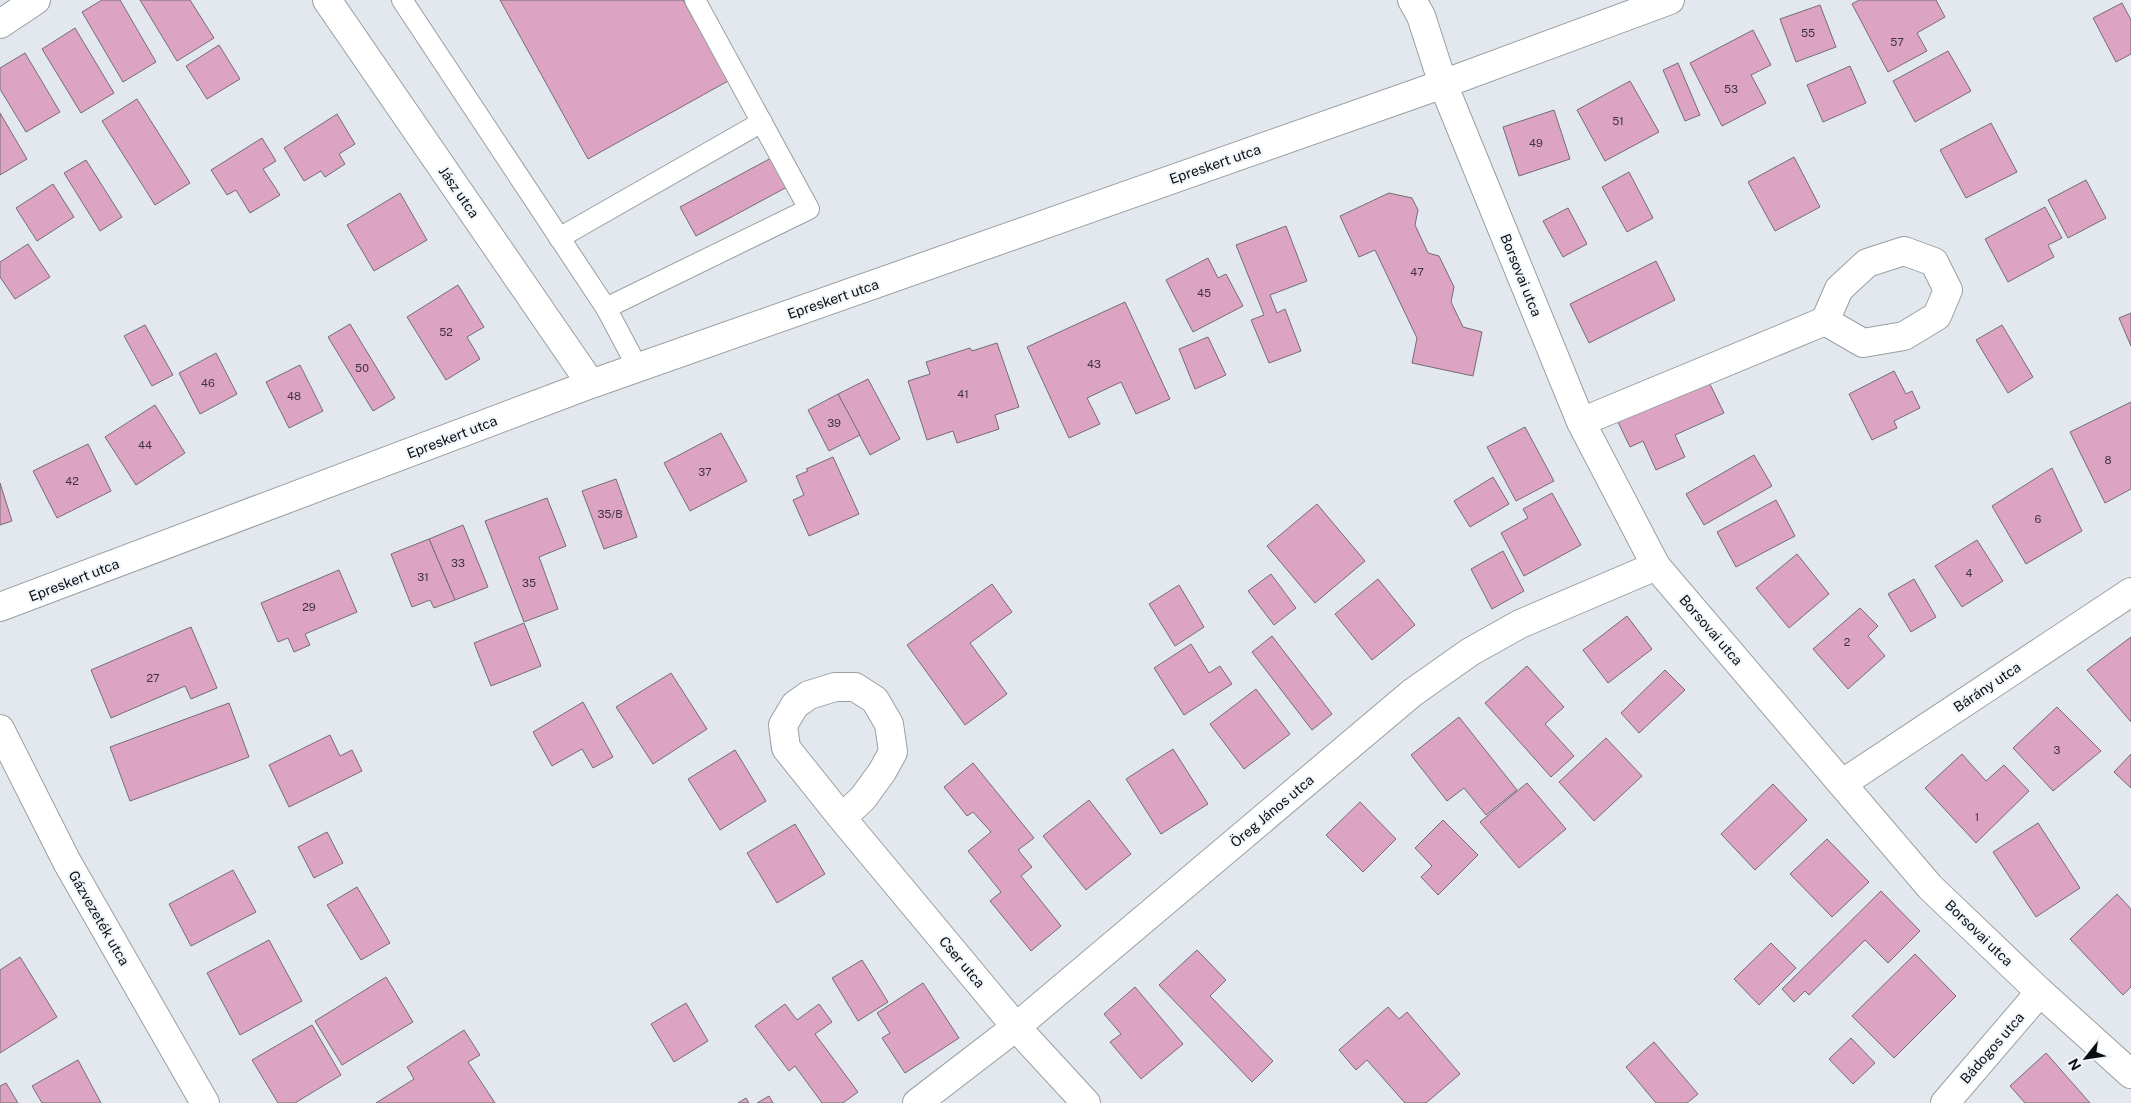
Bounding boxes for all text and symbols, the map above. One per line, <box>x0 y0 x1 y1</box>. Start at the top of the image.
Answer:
house number: 55 <box>1801 27 1815 39</box>
house number: 57 <box>1890 36 1904 48</box>
house number: 53 <box>1724 83 1738 95</box>
house number: 51 <box>1612 115 1624 127</box>
house number: 49 <box>1529 137 1543 149</box>
street label: Epreskert utca <box>1167 141 1263 187</box>
street label: Jász utca <box>436 163 482 221</box>
street label: Borsovai utca <box>1497 231 1545 319</box>
house number: 47 <box>1410 266 1424 278</box>
street label: Epreskert utca <box>785 276 881 322</box>
house number: 45 <box>1197 287 1211 299</box>
house number: 52 <box>439 326 453 338</box>
house number: 43 <box>1087 358 1101 370</box>
house number: 50 <box>355 362 369 374</box>
house number: 46 <box>201 377 215 389</box>
house number: 41 <box>957 388 969 400</box>
house number: 48 <box>287 390 301 402</box>
street label: Epreskert utca <box>405 412 499 462</box>
house number: 39 <box>827 417 841 429</box>
house number: 44 <box>138 439 152 451</box>
house number: 8 <box>2104 454 2112 466</box>
house number: 37 <box>698 466 712 478</box>
house number: 42 <box>65 475 79 487</box>
house number: 35/B <box>597 508 623 520</box>
house number: 6 <box>2035 513 2042 525</box>
street label: Epreskert utca <box>27 555 121 605</box>
house number: 33 <box>451 557 465 569</box>
house number: 4 <box>1966 567 1973 579</box>
house number: 31 <box>417 571 429 583</box>
house number: 35 <box>522 577 536 589</box>
street label: Borsovai utca <box>1676 592 1746 668</box>
house number: 29 <box>302 601 316 613</box>
house number: 2 <box>1844 636 1851 648</box>
street label: Bárány utca <box>1950 659 2024 715</box>
house number: 27 <box>146 672 160 684</box>
house number: 3 <box>2054 744 2061 756</box>
street label: Öreg János utca <box>1226 770 1317 850</box>
house number: 1 <box>1975 811 1979 823</box>
street label: Gázvezeték utca <box>65 868 133 968</box>
street label: Borsovai utca <box>1942 897 2016 969</box>
street label: Cser utca <box>936 933 988 991</box>
street label: Bádogos utca <box>1957 1009 2027 1087</box>
north arrow <box>2061 1033 2111 1083</box>
text: N <box>2065 1056 2084 1073</box>

